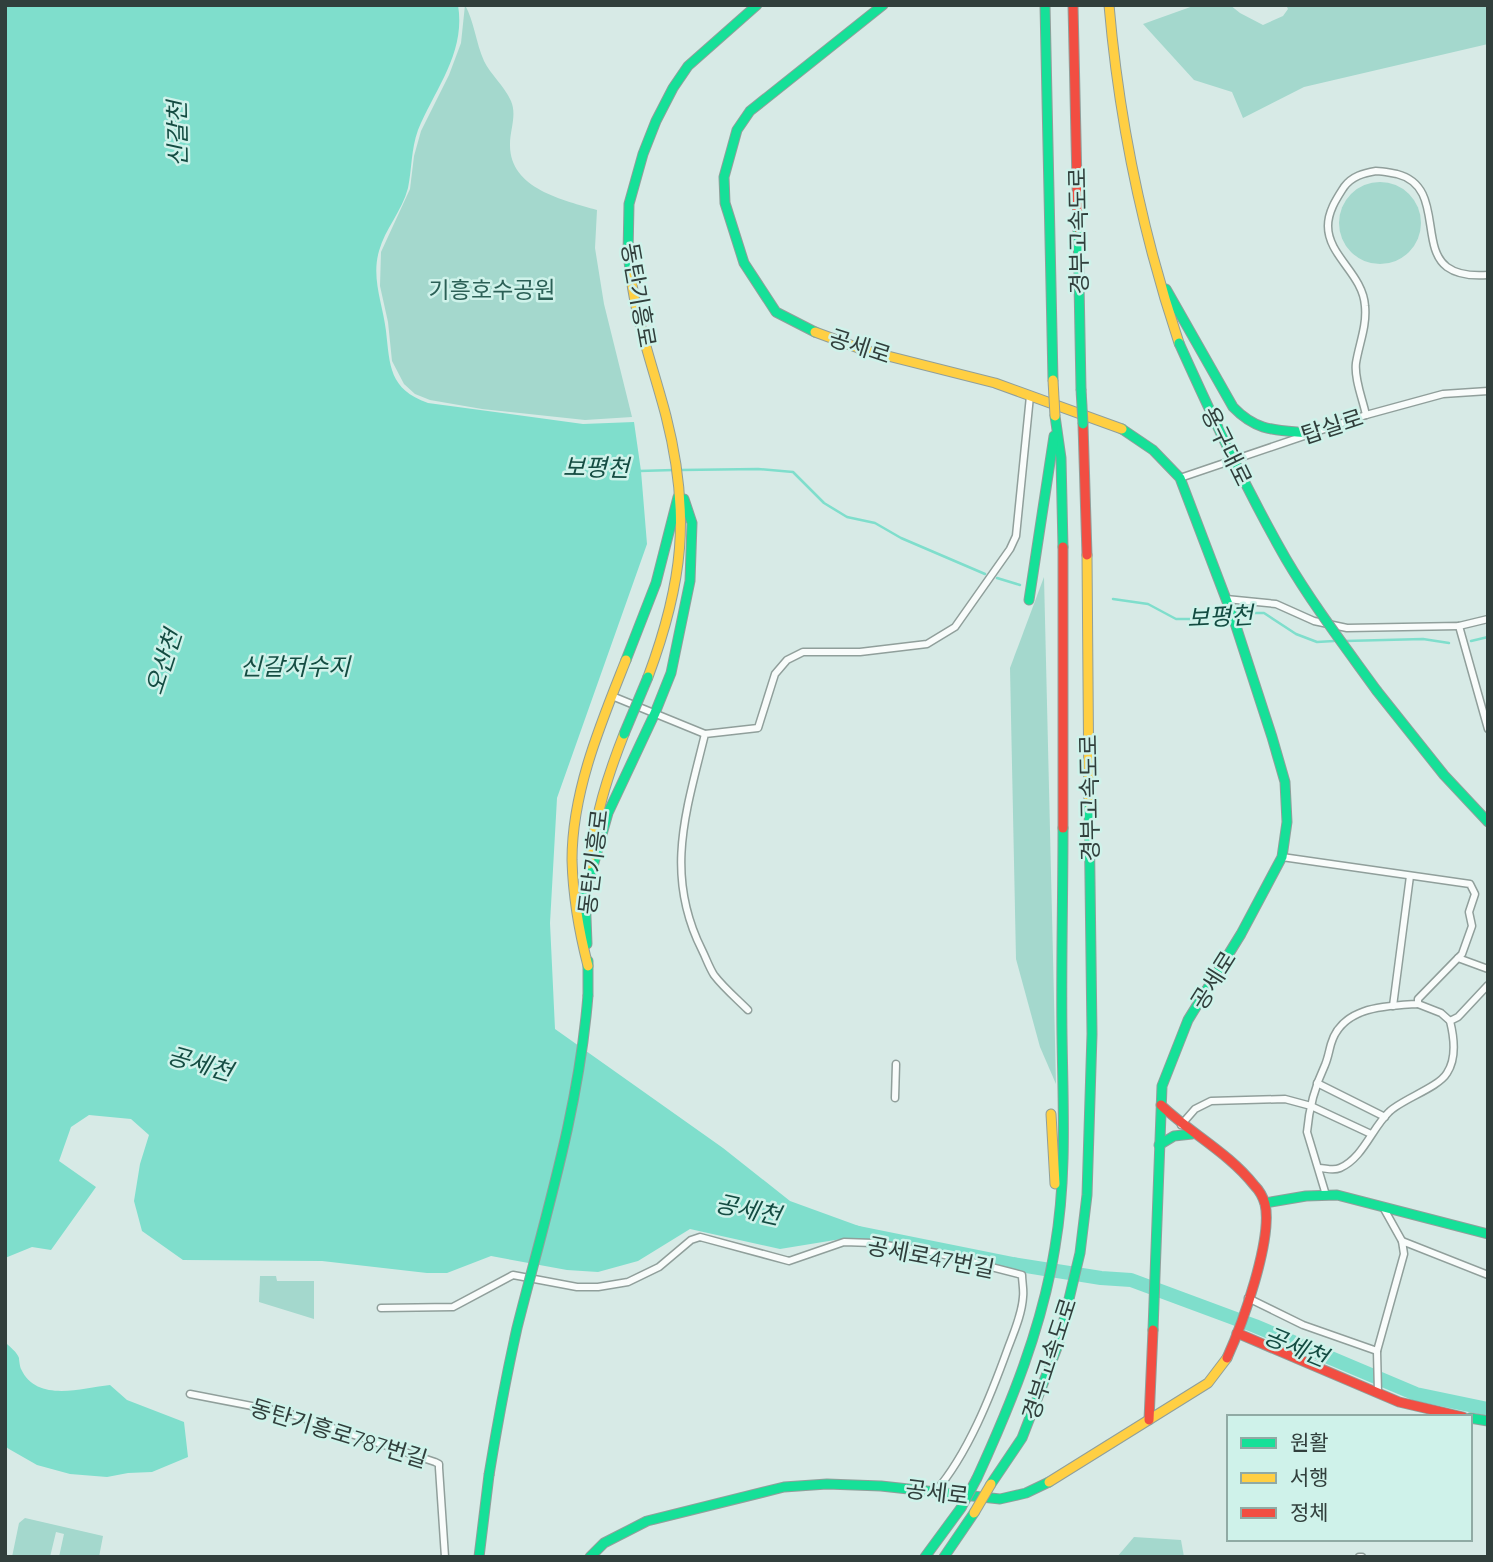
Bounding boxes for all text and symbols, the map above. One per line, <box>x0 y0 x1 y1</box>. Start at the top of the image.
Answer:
water label: 신갈천 <box>161 98 193 167</box>
street label: 경부고속도로 <box>1062 167 1094 295</box>
street label: 동탄기흥로 <box>616 240 662 350</box>
park label: 기흥호수공원 <box>429 275 555 304</box>
street label: 공세로 <box>825 322 895 370</box>
street label: 용구대로 <box>1195 402 1259 490</box>
street label: 탑실로 <box>1297 402 1367 450</box>
water label: 보평천 <box>563 451 632 483</box>
water label: 보평천 <box>1186 599 1257 633</box>
water label: 오산천 <box>138 623 188 698</box>
water label: 신갈저수지 <box>240 651 352 681</box>
street label: 경부고속도로 <box>1073 734 1105 862</box>
street label: 동탄기흥로 <box>572 808 614 916</box>
street label: 공세로 <box>1184 945 1242 1015</box>
water label: 공세천 <box>164 1039 239 1087</box>
water label: 공세천 <box>712 1187 786 1231</box>
street label: 공세로47번길 <box>865 1230 997 1284</box>
street label: 경부고속도로 <box>1016 1294 1082 1424</box>
water label: 공세천 <box>1260 1320 1335 1373</box>
street label: 동탄기흥로787번길 <box>247 1392 431 1474</box>
legend <box>1227 1415 1472 1541</box>
text: 원활 <box>1290 1429 1329 1455</box>
text: 서행 <box>1290 1464 1329 1490</box>
street label: 공세로 <box>904 1474 970 1510</box>
text: 정체 <box>1290 1499 1329 1525</box>

